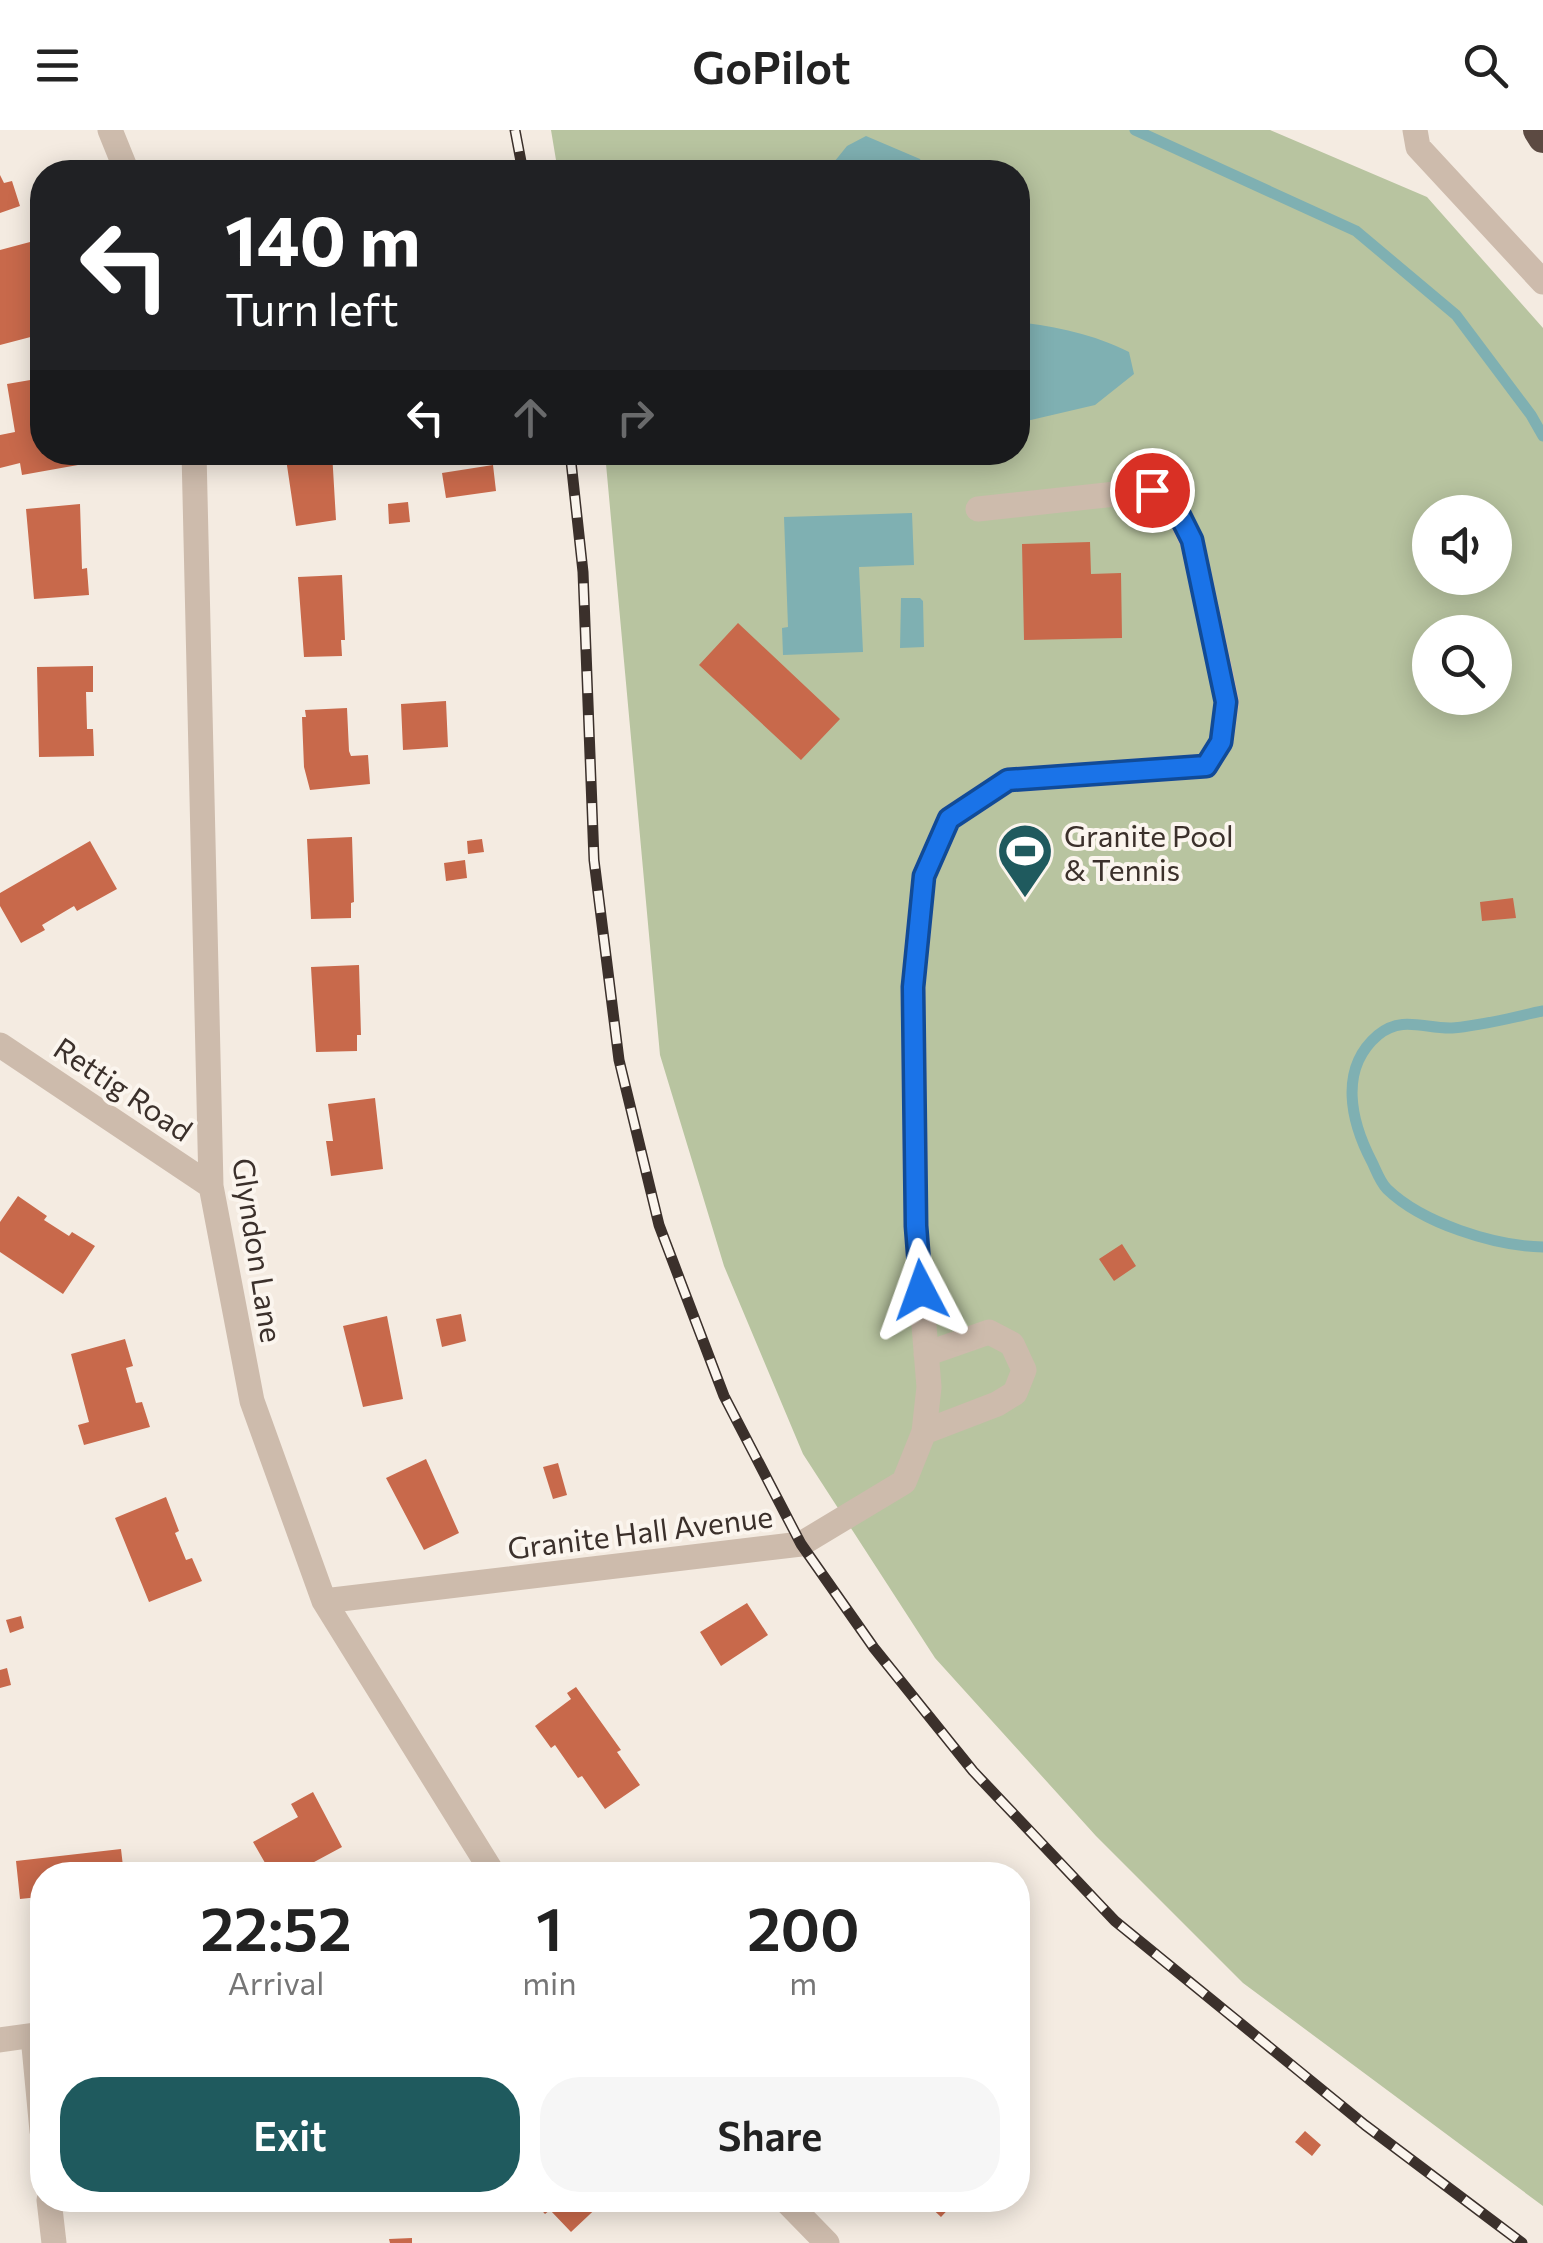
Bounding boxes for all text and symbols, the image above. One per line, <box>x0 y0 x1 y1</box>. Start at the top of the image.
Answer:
icon: menu <box>30 38 85 93</box>
text: GoPilot <box>692 38 851 93</box>
icon: search <box>1458 38 1513 93</box>
text: 140 m <box>225 195 421 280</box>
icon: left <box>60 200 190 330</box>
text: Turn left <box>225 280 399 335</box>
icon: left <box>398 390 453 445</box>
icon: ahead <box>503 390 558 445</box>
icon: right <box>608 390 663 445</box>
pin <box>1110 448 1195 533</box>
icon: arrive <box>1125 463 1180 518</box>
map controls <box>1412 495 1512 715</box>
button: sound <box>1412 495 1512 595</box>
button: search <box>1412 615 1512 715</box>
place label: Granite Pool & Tennis <box>1064 816 1234 887</box>
sports icon: Granite Pool & Tennis <box>995 821 1055 900</box>
street label: Rettig Road <box>48 1028 200 1148</box>
street label: Glyndon Lane <box>226 1155 292 1345</box>
position arrow <box>869 1238 973 1342</box>
street label: Granite Hall Avenue <box>505 1496 775 1566</box>
text: 22:52 <box>200 1890 352 1963</box>
text: 1 <box>536 1890 563 1963</box>
text: 200 <box>747 1890 860 1963</box>
text: Arrival <box>228 1962 325 2002</box>
text: min <box>522 1962 577 2002</box>
text: m <box>789 1962 817 2002</box>
button: Exit <box>60 2077 520 2192</box>
button: Share <box>540 2077 1000 2192</box>

